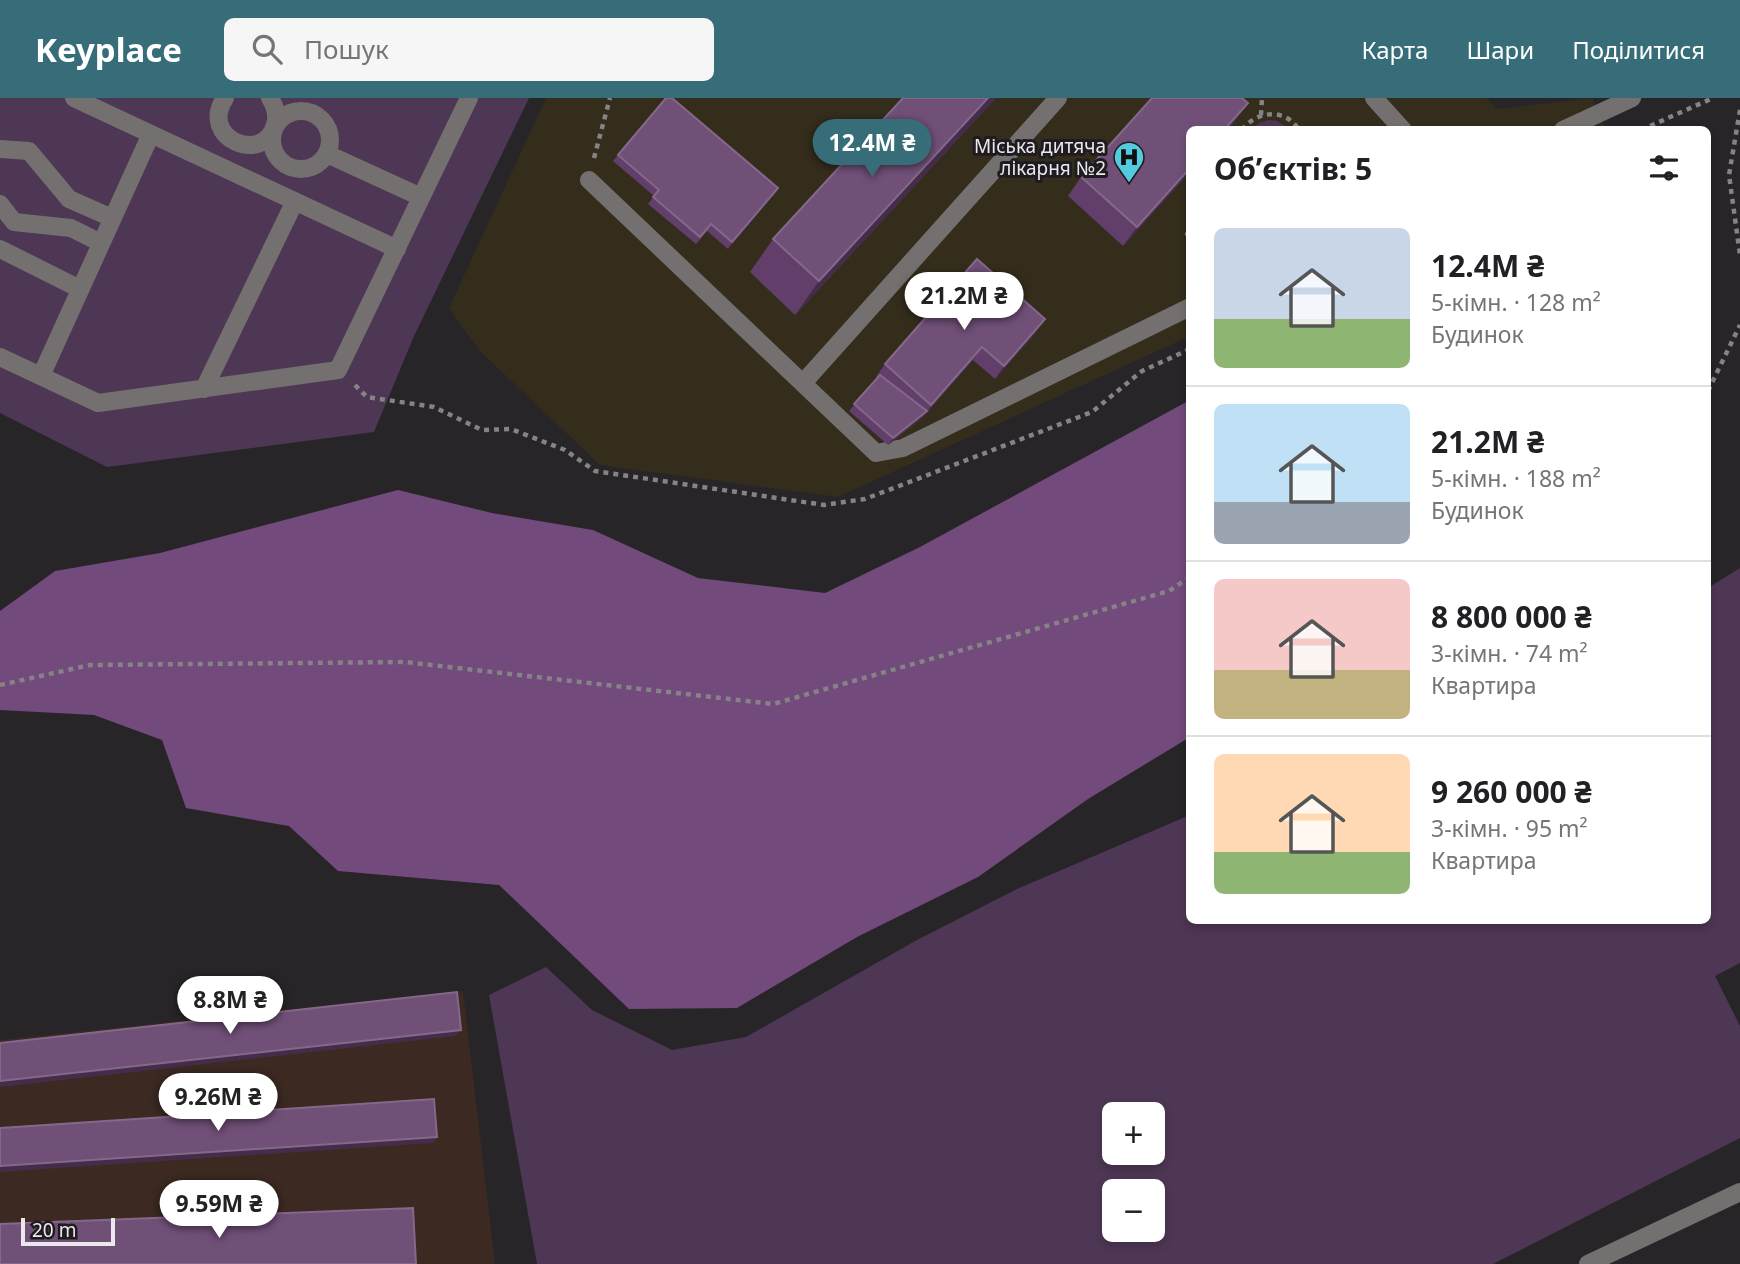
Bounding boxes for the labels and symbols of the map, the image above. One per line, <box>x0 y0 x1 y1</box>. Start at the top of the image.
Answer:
pin: 12.4M ₴ <box>807 120 937 179</box>
place label: Міська дитяча лікарня №2 <box>974 133 1106 181</box>
hospital icon: Міська дитяча лікарня №2 <box>1112 140 1146 184</box>
pin: 21.2M ₴ <box>899 272 1029 332</box>
pin: 8.8M ₴ <box>173 976 287 1036</box>
pin: 9.26M ₴ <box>153 1074 283 1133</box>
pin: 9.59M ₴ <box>154 1180 284 1240</box>
scale bar <box>21 1215 116 1247</box>

